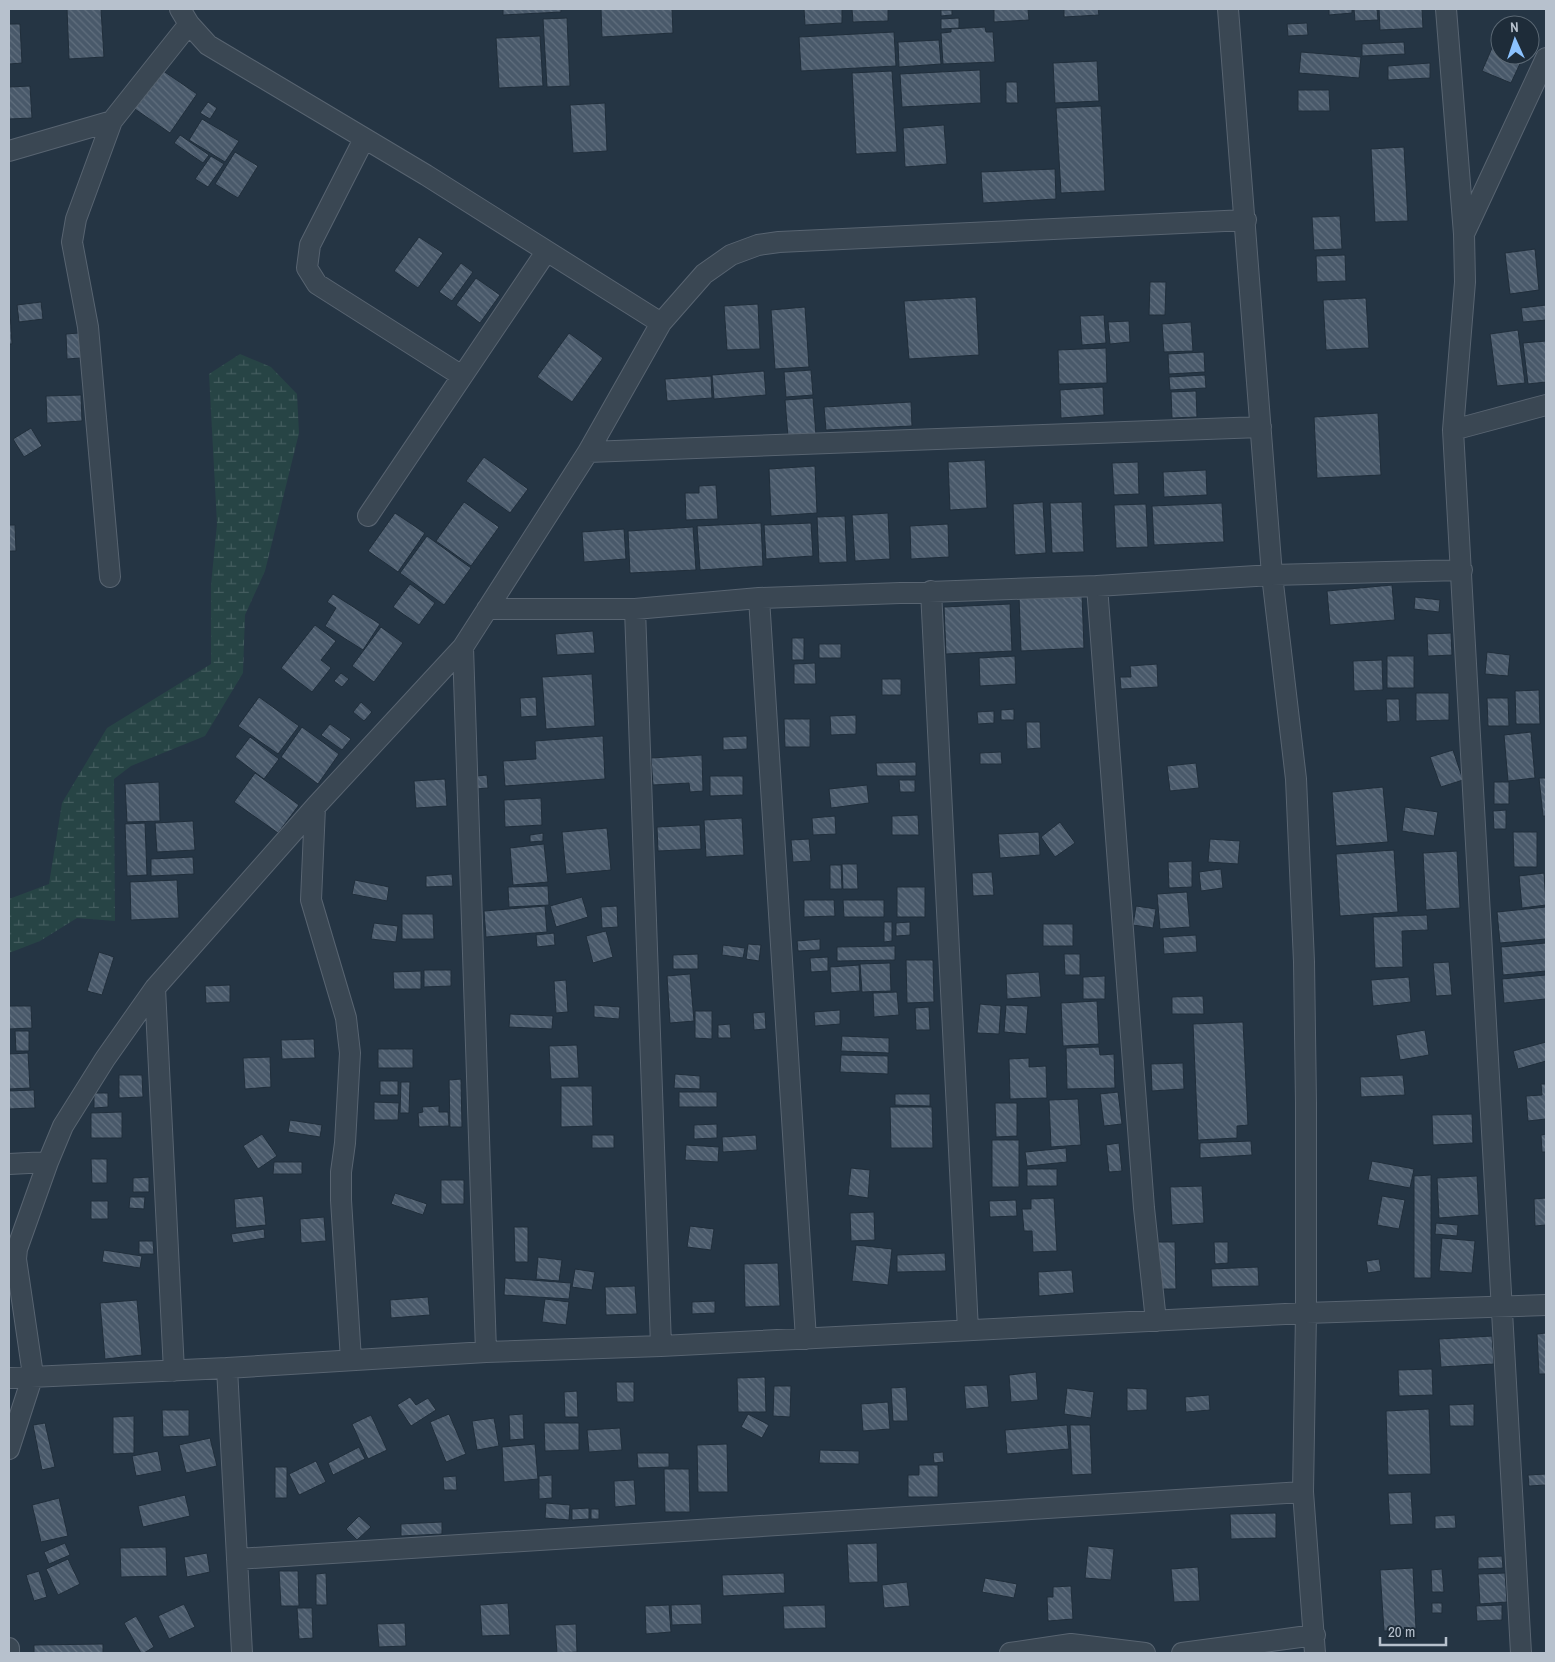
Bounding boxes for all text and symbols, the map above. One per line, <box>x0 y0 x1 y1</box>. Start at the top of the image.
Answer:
north arrow <box>1490 15 1540 65</box>
text: N <box>1510 18 1519 36</box>
scale bar <box>1380 1614 1446 1646</box>
text: 20 m <box>1388 1621 1415 1642</box>

